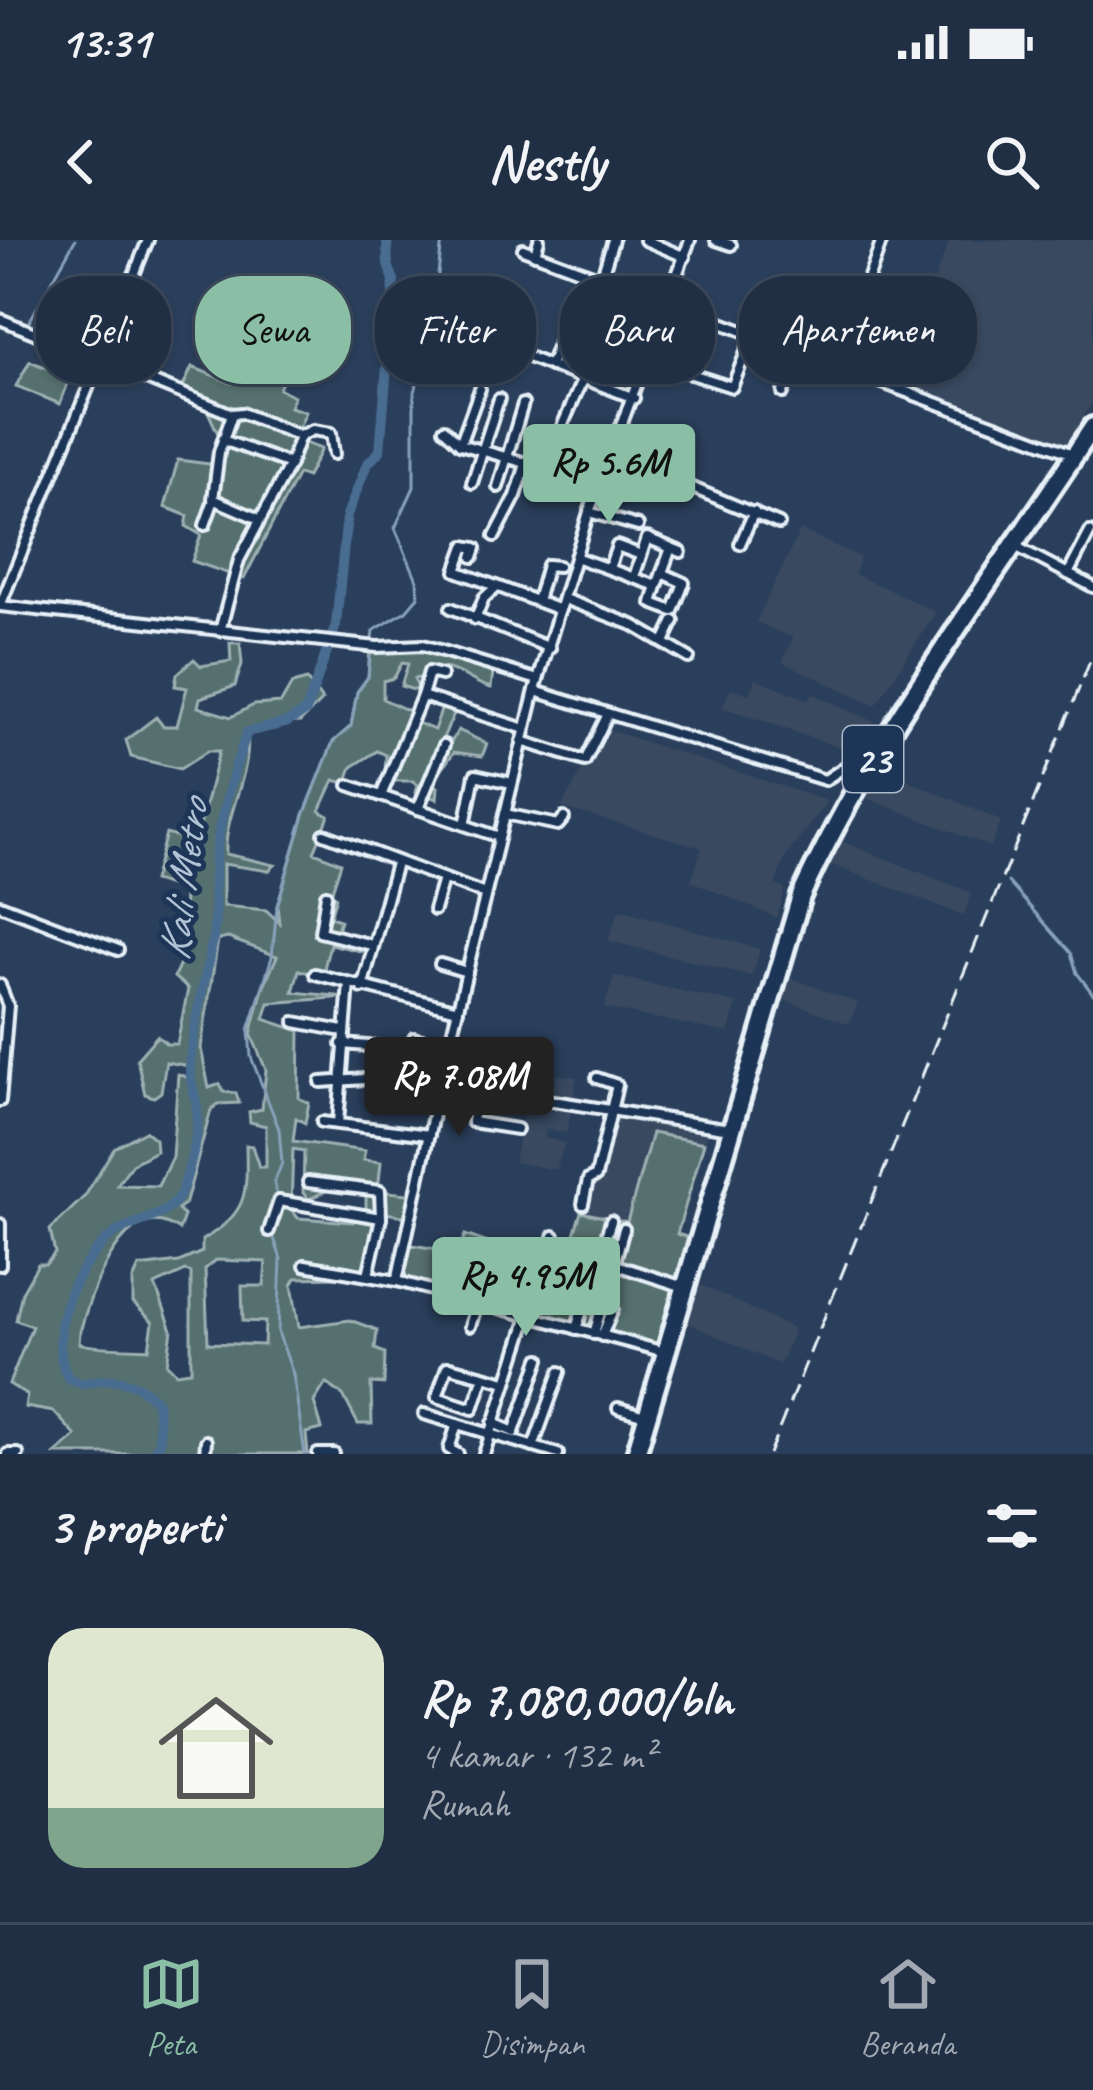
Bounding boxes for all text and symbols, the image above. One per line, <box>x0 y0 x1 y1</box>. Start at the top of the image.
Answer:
text: 13:31 <box>60 14 150 71</box>
text: Nestly <box>488 128 605 196</box>
icon: back <box>48 129 114 195</box>
icon: search <box>979 129 1045 195</box>
chip: Beli <box>36 276 171 384</box>
chip: Sewa <box>195 276 351 384</box>
chip: Filter <box>375 276 536 384</box>
chip: Baru <box>560 276 715 384</box>
chip: Apartemen <box>739 276 977 384</box>
pin: Rp 5.6M <box>498 424 720 526</box>
text: Rp 5.6M <box>550 438 668 487</box>
road number: 23 <box>843 726 903 792</box>
water label: Kali Metro <box>145 791 222 964</box>
pin: Rp 7.08M <box>335 1037 583 1139</box>
text: Rp 7.08M <box>392 1051 526 1100</box>
pin: Rp 4.95M <box>402 1237 650 1339</box>
text: Rp 4.95M <box>459 1251 593 1300</box>
icon: filters <box>979 1493 1045 1559</box>
text: 3 properti <box>48 1494 221 1558</box>
text: Rp 7,080,000/bln <box>420 1667 733 1731</box>
icon: home <box>144 1676 288 1820</box>
text: 4 kamar · 132 m² <box>420 1731 654 1780</box>
text: Rumah <box>420 1780 509 1829</box>
tab: Peta <box>138 1951 204 2065</box>
tab: Disimpan <box>480 1951 584 2065</box>
tab: Beranda <box>861 1951 955 2065</box>

